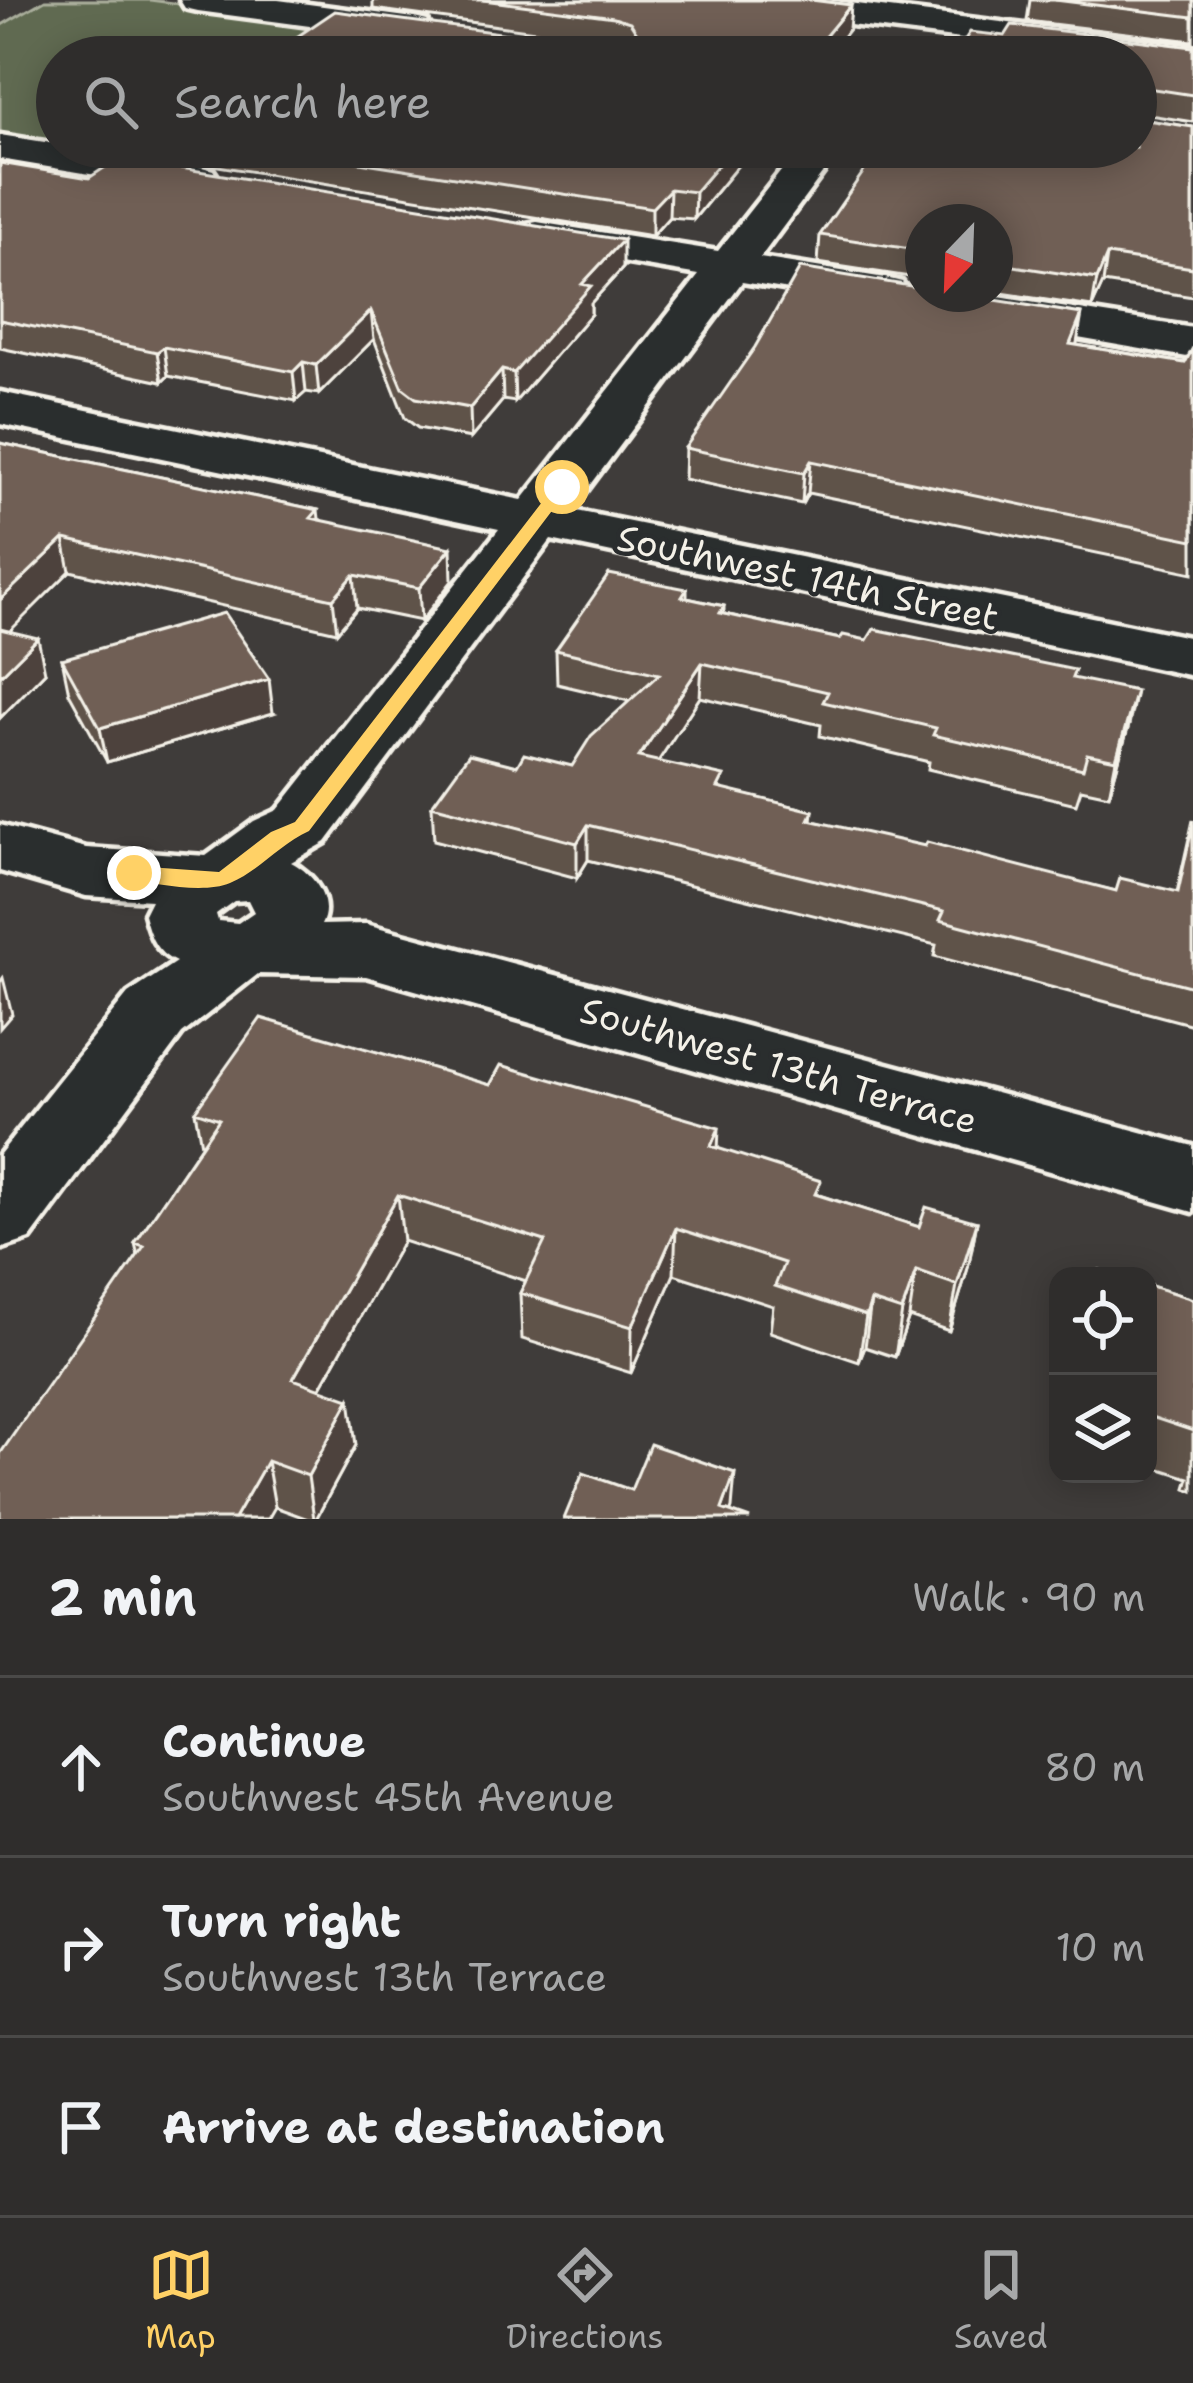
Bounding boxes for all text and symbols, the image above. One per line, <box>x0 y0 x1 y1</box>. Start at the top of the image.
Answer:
search box <box>36 36 1157 168</box>
icon: search <box>78 69 144 135</box>
text: Search here <box>174 72 431 132</box>
north arrow <box>905 204 1013 312</box>
route start <box>535 460 589 514</box>
street label: Southwest 14th Street <box>613 513 1003 642</box>
route end <box>107 846 161 900</box>
street label: Southwest 13th Terrace <box>575 985 983 1146</box>
map controls <box>1049 1267 1157 1483</box>
button: locate <box>1049 1267 1157 1375</box>
button: layers <box>1049 1375 1157 1483</box>
text: 2 min <box>48 1563 197 1631</box>
text: Walk · 90 m <box>912 1571 1145 1623</box>
text: Continue <box>162 1711 366 1771</box>
icon: ahead <box>48 1734 114 1800</box>
text: 80 m <box>1044 1741 1145 1793</box>
text: Southwest 45th Avenue <box>162 1771 615 1823</box>
text: Turn right <box>162 1891 401 1951</box>
icon: right <box>48 1914 114 1980</box>
text: 10 m <box>1056 1921 1145 1973</box>
text: Southwest 13th Terrace <box>162 1951 607 2003</box>
icon: arrive <box>48 2094 114 2160</box>
text: Arrive at destination <box>162 2097 665 2157</box>
tab: Map <box>145 2242 216 2359</box>
tab: Directions <box>506 2242 664 2359</box>
tab: Saved <box>954 2242 1048 2359</box>

